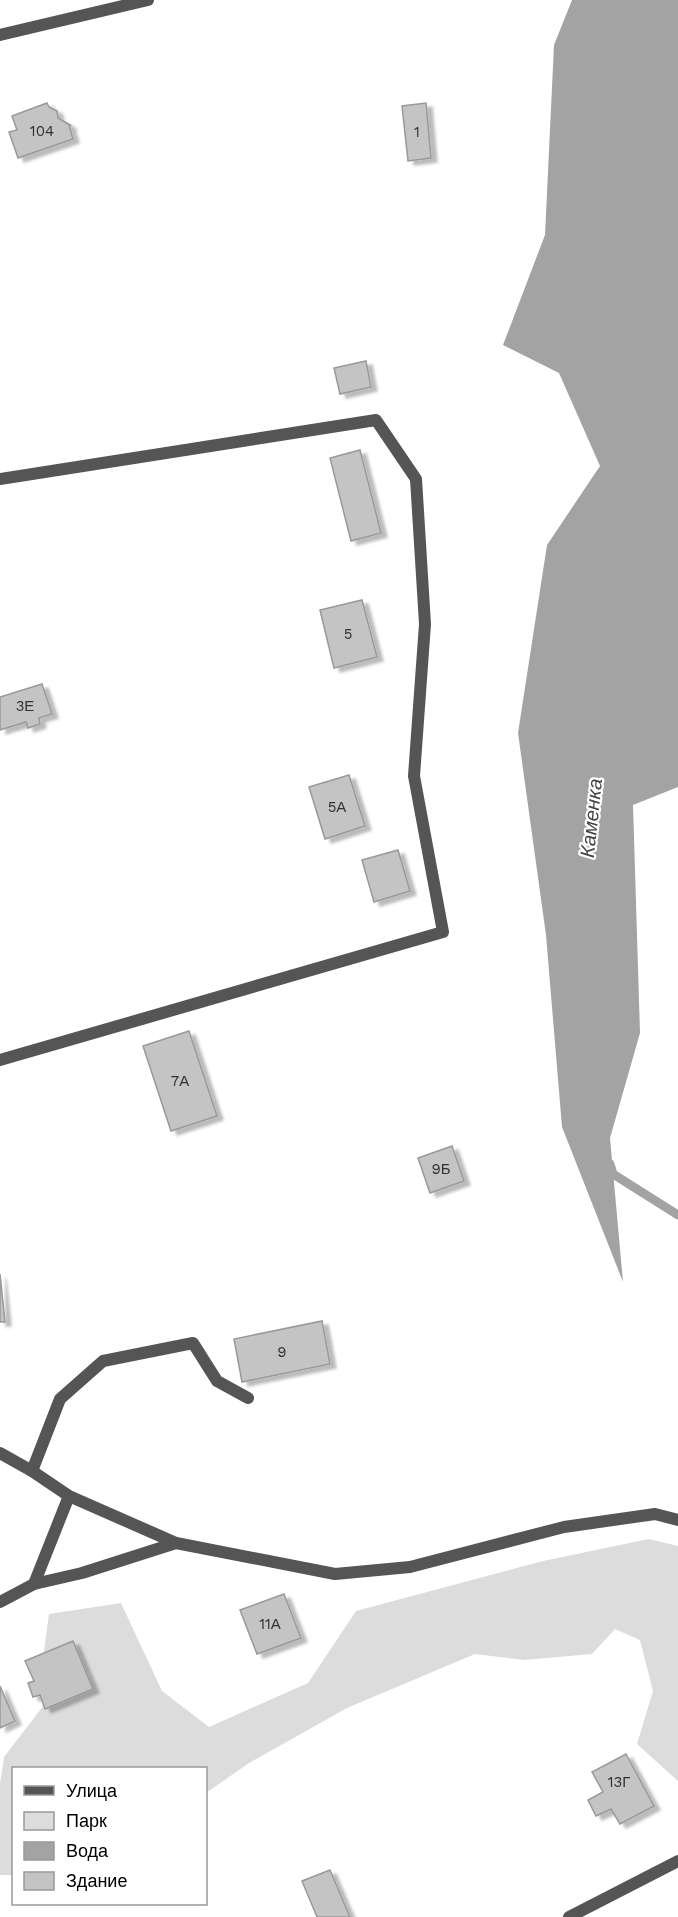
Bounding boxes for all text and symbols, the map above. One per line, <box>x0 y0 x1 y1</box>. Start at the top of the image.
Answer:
house number: 104 <box>30 122 54 140</box>
house number: 1 <box>414 123 420 141</box>
house number: 5 <box>344 625 352 643</box>
house number: 3Е <box>16 697 34 715</box>
water label: Каменка <box>575 777 607 859</box>
house number: 5А <box>328 798 346 816</box>
house number: 7А <box>171 1072 189 1090</box>
house number: 9Б <box>431 1160 451 1178</box>
house number: 9 <box>277 1343 287 1361</box>
house number: 11А <box>259 1615 281 1633</box>
legend <box>12 1767 207 1905</box>
house number: 13Г <box>608 1773 630 1791</box>
text: Улица <box>66 1780 118 1801</box>
text: Парк <box>66 1810 107 1831</box>
text: Вода <box>66 1840 109 1861</box>
text: Здание <box>66 1870 127 1891</box>

